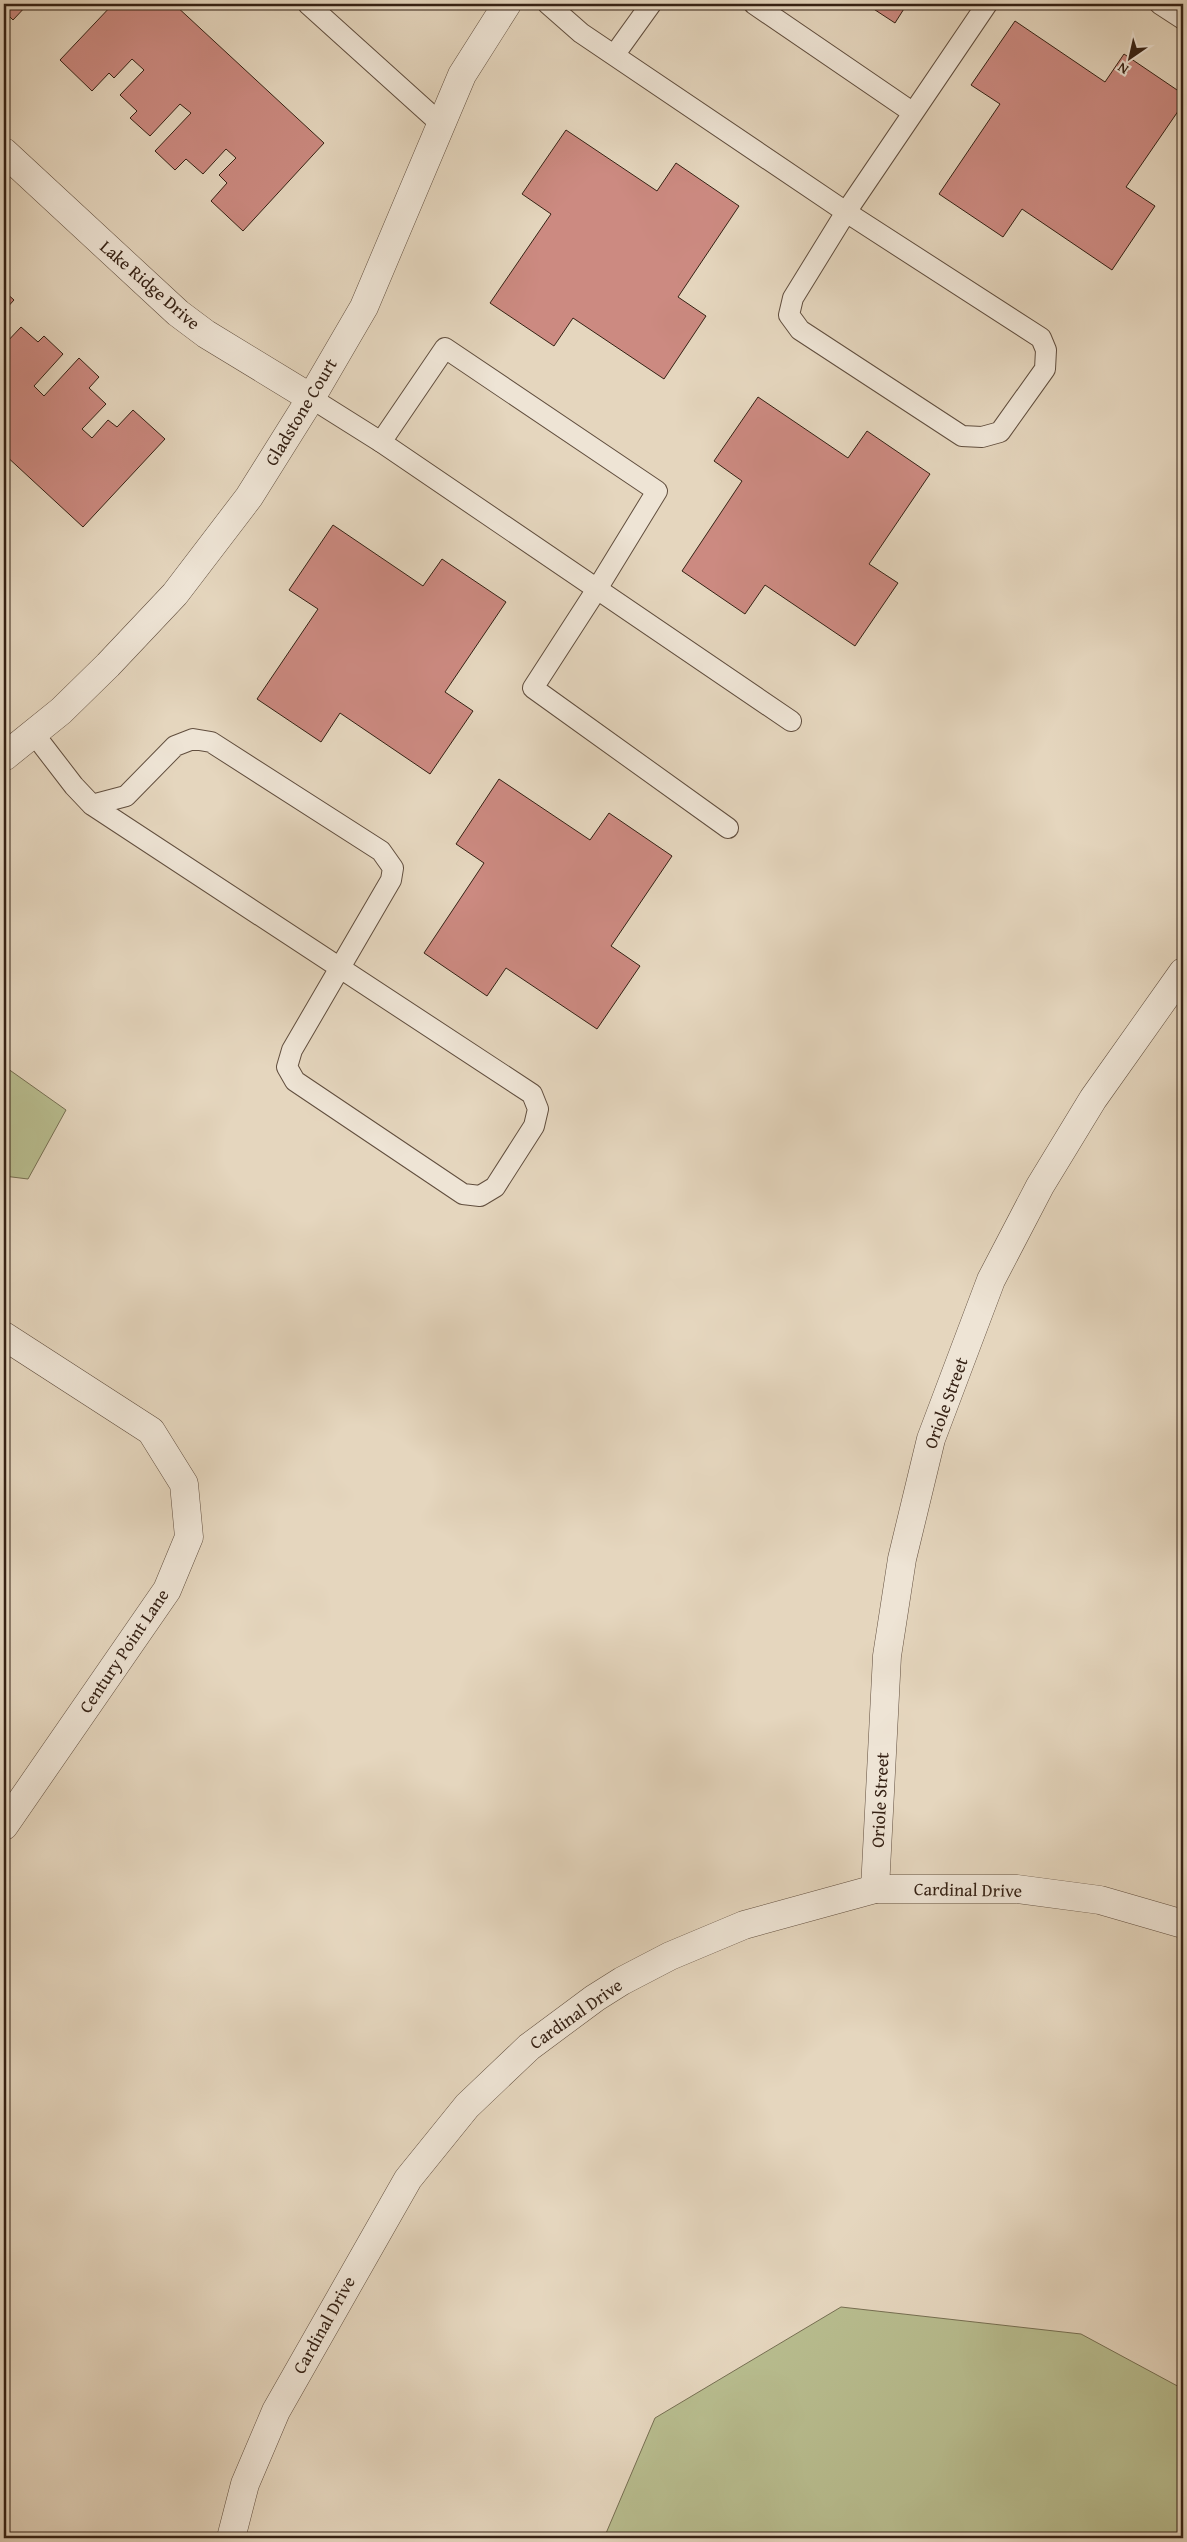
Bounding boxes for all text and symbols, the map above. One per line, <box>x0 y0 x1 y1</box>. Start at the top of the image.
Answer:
north arrow <box>1104 32 1154 82</box>
text: N <box>1113 58 1132 80</box>
street label: Lake Ridge Drive <box>94 233 206 336</box>
street label: Gladstone Court <box>258 352 344 471</box>
street label: Oriole Street <box>916 1353 975 1452</box>
street label: Century Point Lane <box>72 1583 175 1718</box>
street label: Oriole Street <box>864 1751 896 1848</box>
street label: Cardinal Drive <box>914 1875 1022 1904</box>
street label: Cardinal Drive <box>524 1971 628 2056</box>
street label: Cardinal Drive <box>286 2271 362 2379</box>

